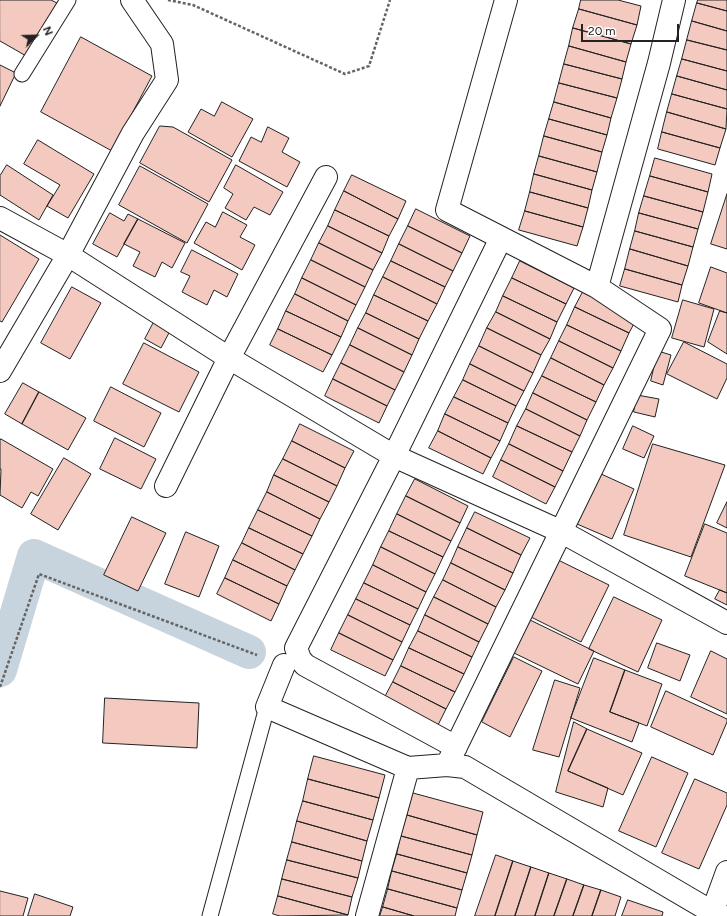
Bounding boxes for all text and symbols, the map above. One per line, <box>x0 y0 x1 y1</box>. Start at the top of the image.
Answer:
north arrow <box>16 16 56 56</box>
scale bar <box>583 16 681 42</box>
text: 20 m <box>588 24 616 38</box>
text: N <box>40 25 55 38</box>

